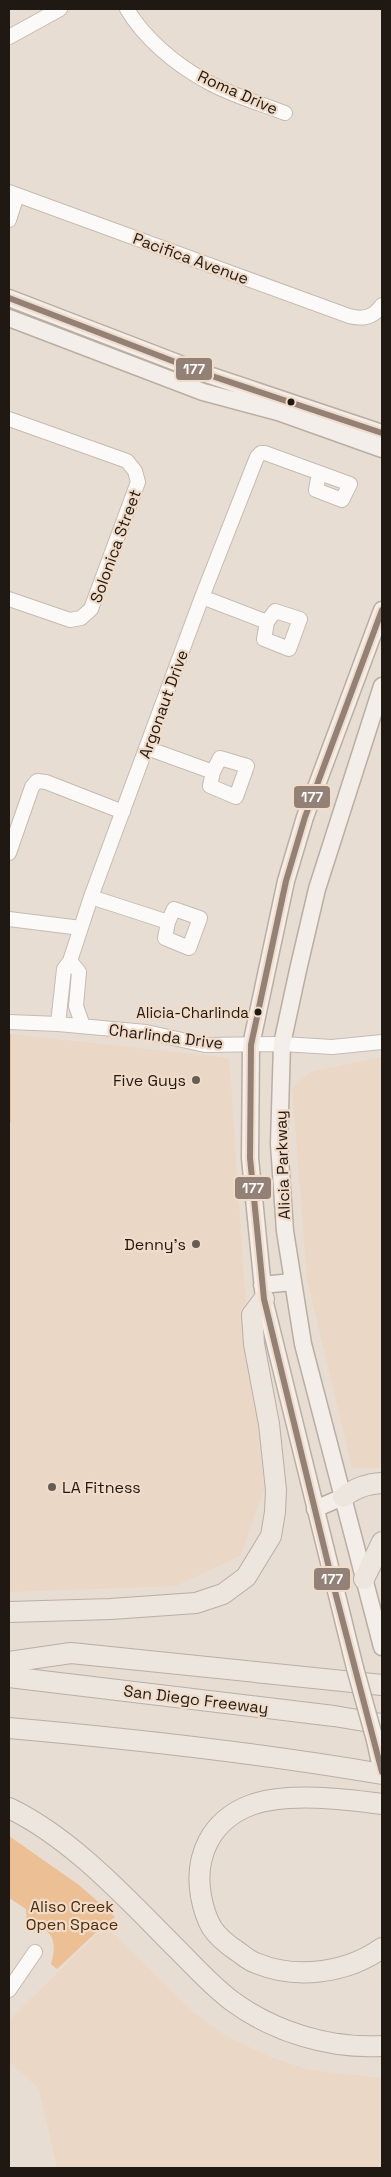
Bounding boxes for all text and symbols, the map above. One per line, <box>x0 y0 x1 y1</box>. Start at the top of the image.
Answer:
street label: Roma Drive <box>195 65 281 119</box>
street label: Pacifica Avenue <box>130 228 252 289</box>
line badge: 177 <box>175 357 213 381</box>
text: 177 <box>183 360 205 378</box>
unlabelled marker <box>286 397 296 407</box>
street label: Solonica Street <box>85 487 146 606</box>
street label: Argonaut Drive <box>134 647 193 762</box>
line badge: 177 <box>293 785 331 809</box>
text: 177 <box>301 788 323 806</box>
place label: Alicia-Charlinda <box>136 1003 249 1022</box>
marker: Alicia-Charlinda <box>253 1007 263 1017</box>
street label: Charlinda Drive <box>108 1019 224 1054</box>
place label: Five Guys <box>113 1070 186 1091</box>
marker: Five Guys <box>190 1074 202 1086</box>
street label: Alicia Parkway <box>270 1110 295 1220</box>
line badge: 177 <box>234 1176 272 1200</box>
text: 177 <box>242 1179 264 1197</box>
place label: Denny's <box>124 1234 186 1255</box>
marker: Denny's <box>190 1238 202 1250</box>
place label: LA Fitness <box>62 1477 141 1498</box>
marker: LA Fitness <box>46 1481 58 1493</box>
line badge: 177 <box>313 1567 351 1591</box>
text: 177 <box>321 1570 343 1588</box>
street label: San Diego Freeway <box>122 1680 270 1719</box>
park label: Aliso Creek Open Space <box>26 1896 118 1935</box>

